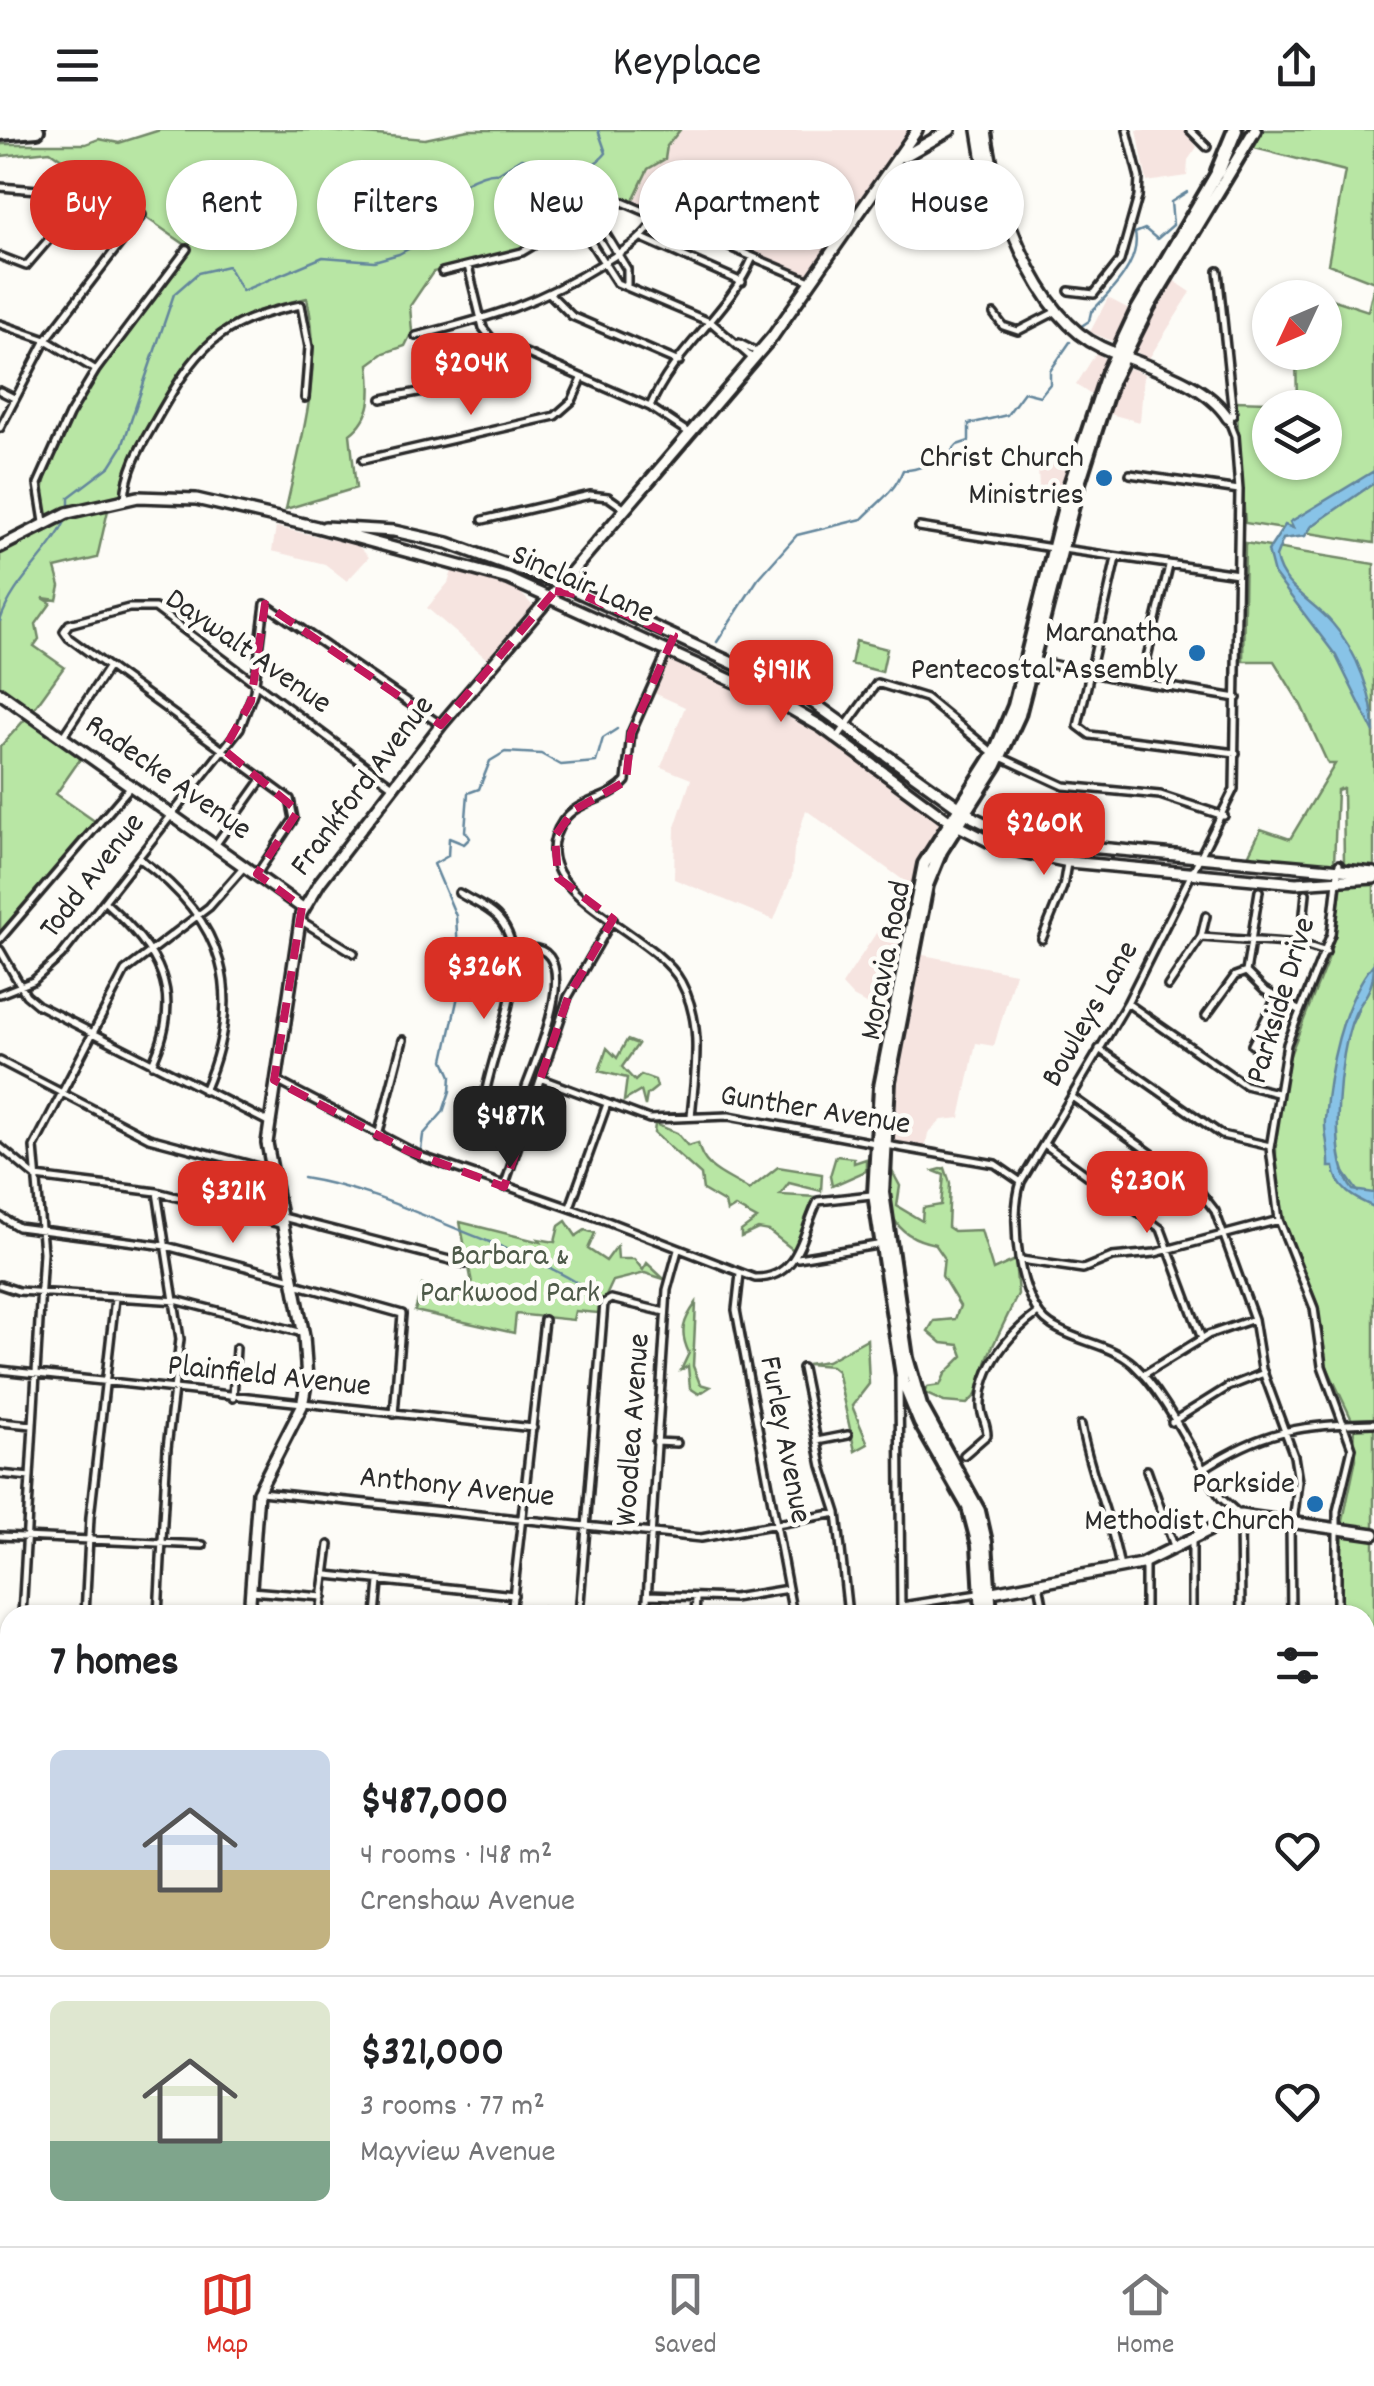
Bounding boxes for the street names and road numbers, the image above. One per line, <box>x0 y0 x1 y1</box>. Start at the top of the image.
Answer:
street label: Sinclair Lane <box>503 534 661 638</box>
street label: Daywalt Avenue <box>154 578 340 728</box>
street label: Frankford Avenue <box>281 687 447 887</box>
street label: Radecke Avenue <box>74 704 260 854</box>
street label: Todd Avenue <box>30 804 158 950</box>
street label: Moravia Road <box>850 877 926 1045</box>
street label: Parkside Drive <box>1236 912 1330 1090</box>
street label: Bowleys Lane <box>1031 933 1153 1097</box>
street label: Gunther Avenue <box>717 1074 913 1150</box>
street label: Woodlea Avenue <box>605 1332 665 1528</box>
street label: Plainfield Avenue <box>165 1344 373 1412</box>
street label: Furley Avenue <box>744 1352 822 1528</box>
street label: Anthony Avenue <box>357 1456 557 1522</box>

